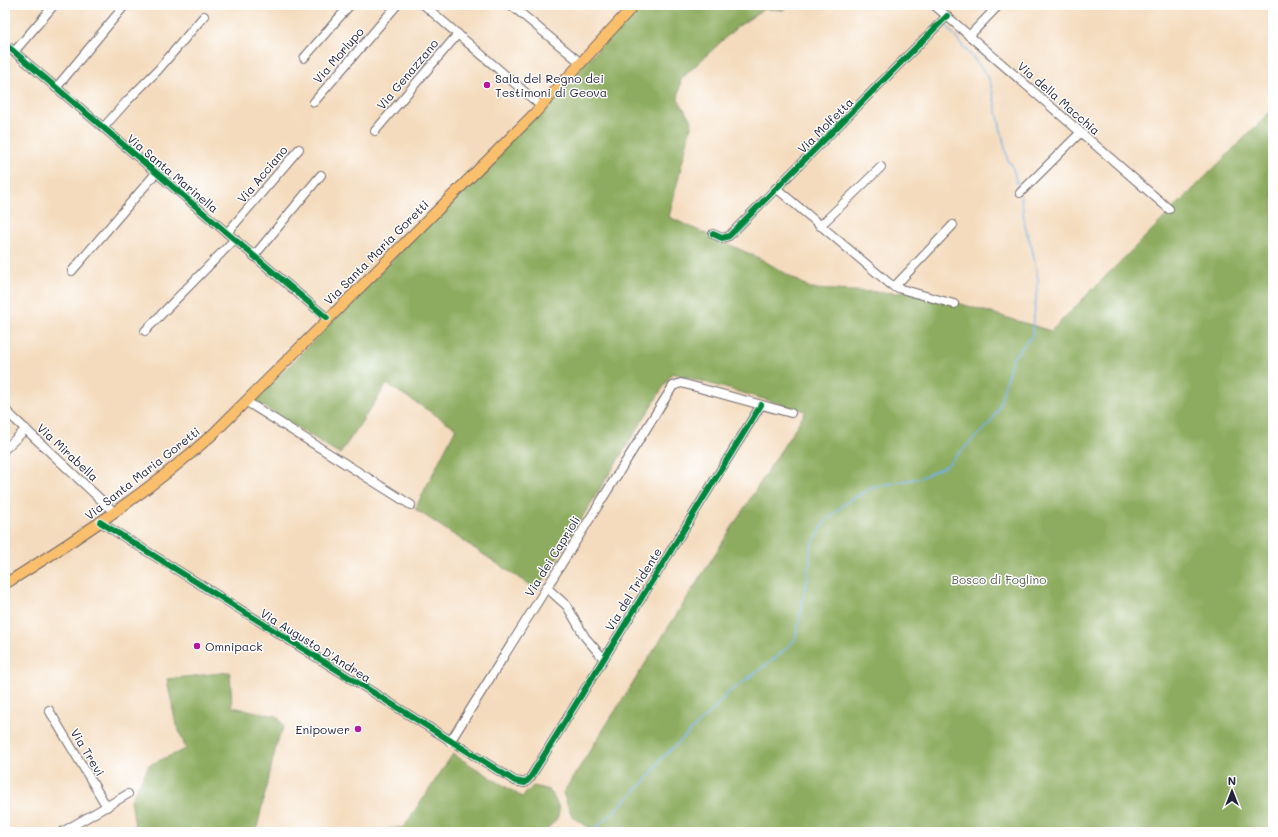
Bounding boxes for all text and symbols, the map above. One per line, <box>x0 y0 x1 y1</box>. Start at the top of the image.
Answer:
street label: Via Morlupo <box>309 24 367 86</box>
street label: Via Genazzano <box>373 35 441 113</box>
street label: Via della Macchia <box>1014 58 1104 138</box>
place label: Sala del Regno dei Testimoni di Geova <box>495 70 607 100</box>
marker: Sala del Regno dei Testimoni di Geova <box>482 80 492 90</box>
street label: Via Molfetta <box>794 94 856 156</box>
street label: Via Santa Marinella <box>124 130 222 216</box>
street label: Via Acciano <box>233 142 291 206</box>
street label: Via Santa Maria Goretti <box>320 196 432 308</box>
street label: Via Mirabella <box>34 420 102 484</box>
street label: Via Santa Maria Goretti <box>81 423 203 523</box>
street label: Via dei Caprioli <box>521 513 583 599</box>
street label: Via del Tridente <box>601 544 665 634</box>
park label: Bosco di Foglino <box>952 571 1046 587</box>
street label: Via Augusto D'Andrea <box>258 604 374 686</box>
place label: Omnipack <box>205 638 263 654</box>
marker: Omnipack <box>192 641 202 651</box>
place label: Enipower <box>296 721 350 737</box>
marker: Enipower <box>353 724 363 734</box>
street label: Via Trevi <box>68 725 108 779</box>
north arrow <box>1212 771 1252 811</box>
text: N <box>1228 773 1236 788</box>

